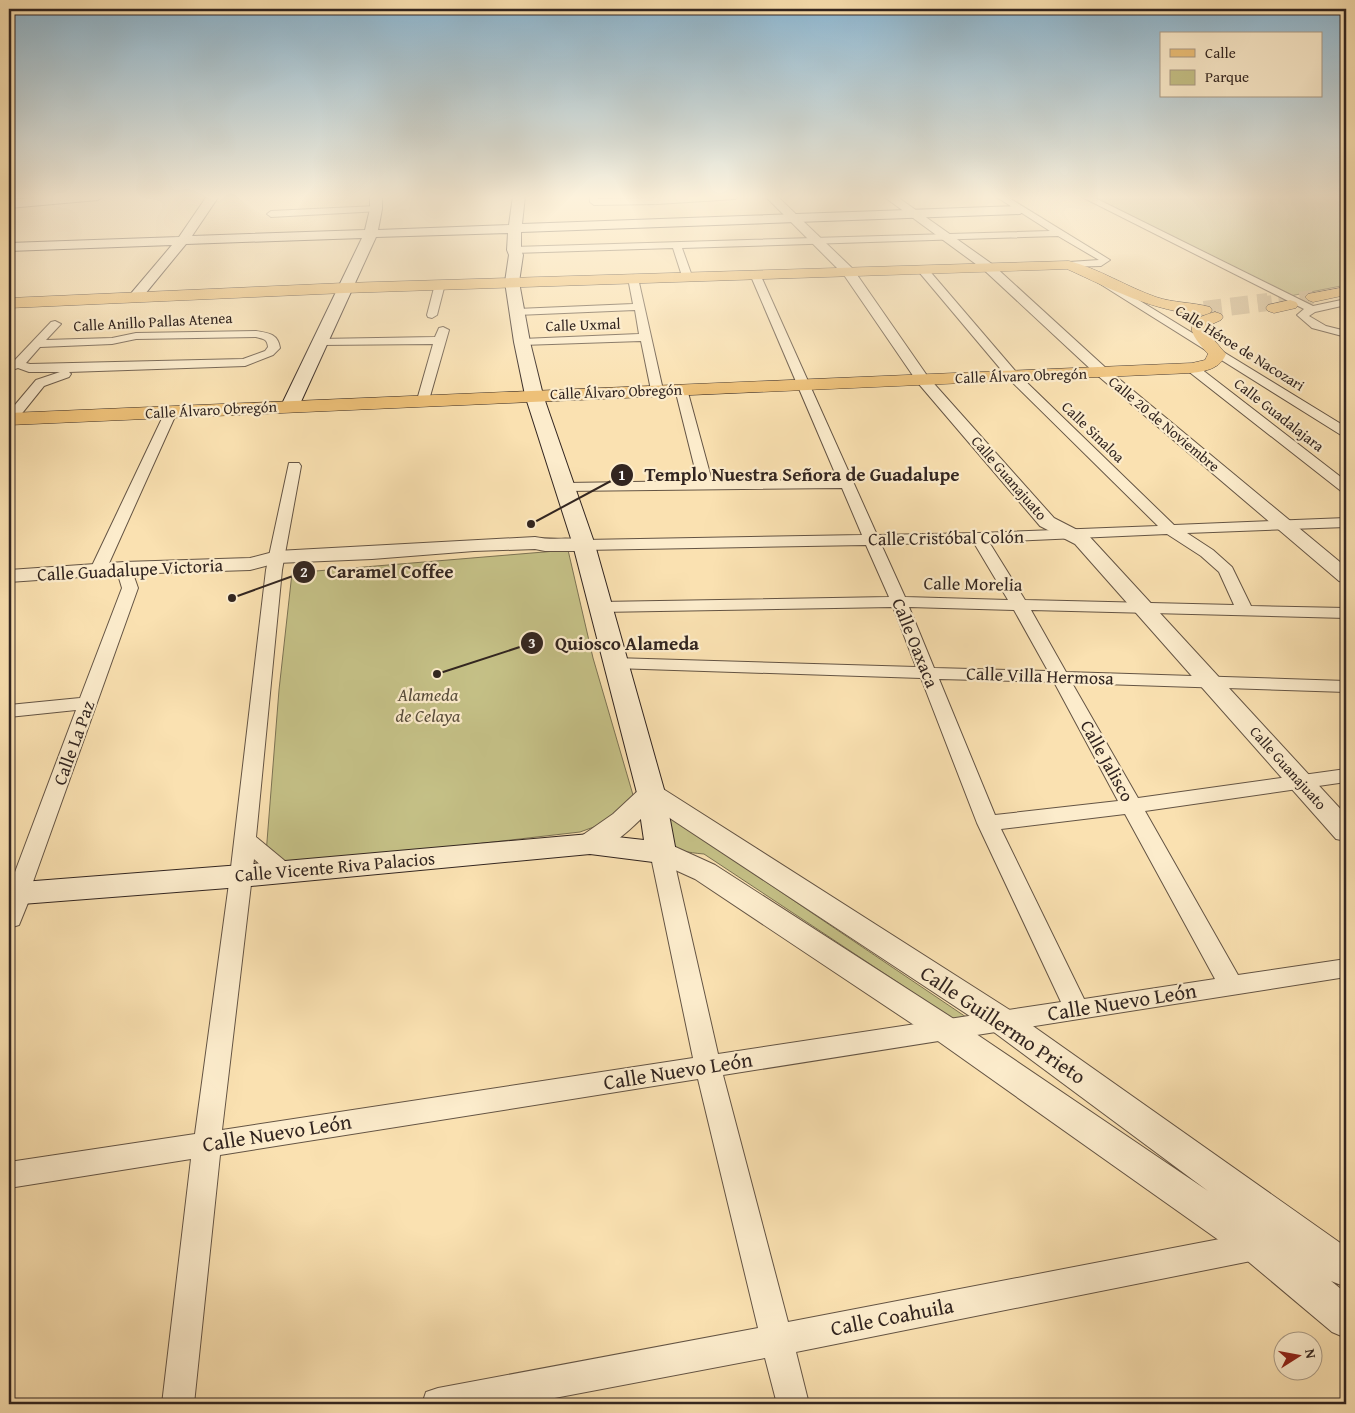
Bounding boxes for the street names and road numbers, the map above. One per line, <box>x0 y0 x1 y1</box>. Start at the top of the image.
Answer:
street label: Calle Héroe de Nacozari <box>1172 299 1309 396</box>
street label: Calle Anillo Pallas Atenea <box>73 307 233 336</box>
street label: Calle Uxmal <box>545 313 621 336</box>
street label: Calle Álvaro Obregón <box>955 363 1088 388</box>
street label: Calle 20 de Noviembre <box>1104 371 1224 476</box>
street label: Calle Guadalajara <box>1230 373 1329 456</box>
street label: Calle Álvaro Obregón <box>550 379 683 404</box>
street label: Calle Álvaro Obregón <box>145 396 278 423</box>
street label: Calle Sinaloa <box>1057 396 1129 467</box>
street label: Calle Guanajuato <box>967 431 1052 525</box>
street label: Calle Cristóbal Colón <box>868 523 1024 552</box>
street label: Calle Guadalupe Victoria <box>36 551 224 588</box>
street label: Calle Morelia <box>923 569 1023 598</box>
street label: Calle Oaxaca <box>885 594 946 692</box>
street label: Calle Villa Hermosa <box>966 659 1115 692</box>
street label: Calle La Paz <box>46 697 101 789</box>
street label: Calle Jalisco <box>1074 715 1141 806</box>
street label: Calle Guanajuato <box>1245 721 1332 814</box>
street label: Calle Vicente Riva Palacios <box>234 844 436 889</box>
street label: Calle Guillermo Prieto <box>914 958 1092 1092</box>
street label: Calle Nuevo León <box>1045 974 1199 1029</box>
street label: Calle Nuevo León <box>601 1043 755 1098</box>
street label: Calle Nuevo León <box>200 1105 354 1160</box>
street label: Calle Coahuila <box>828 1289 956 1344</box>

